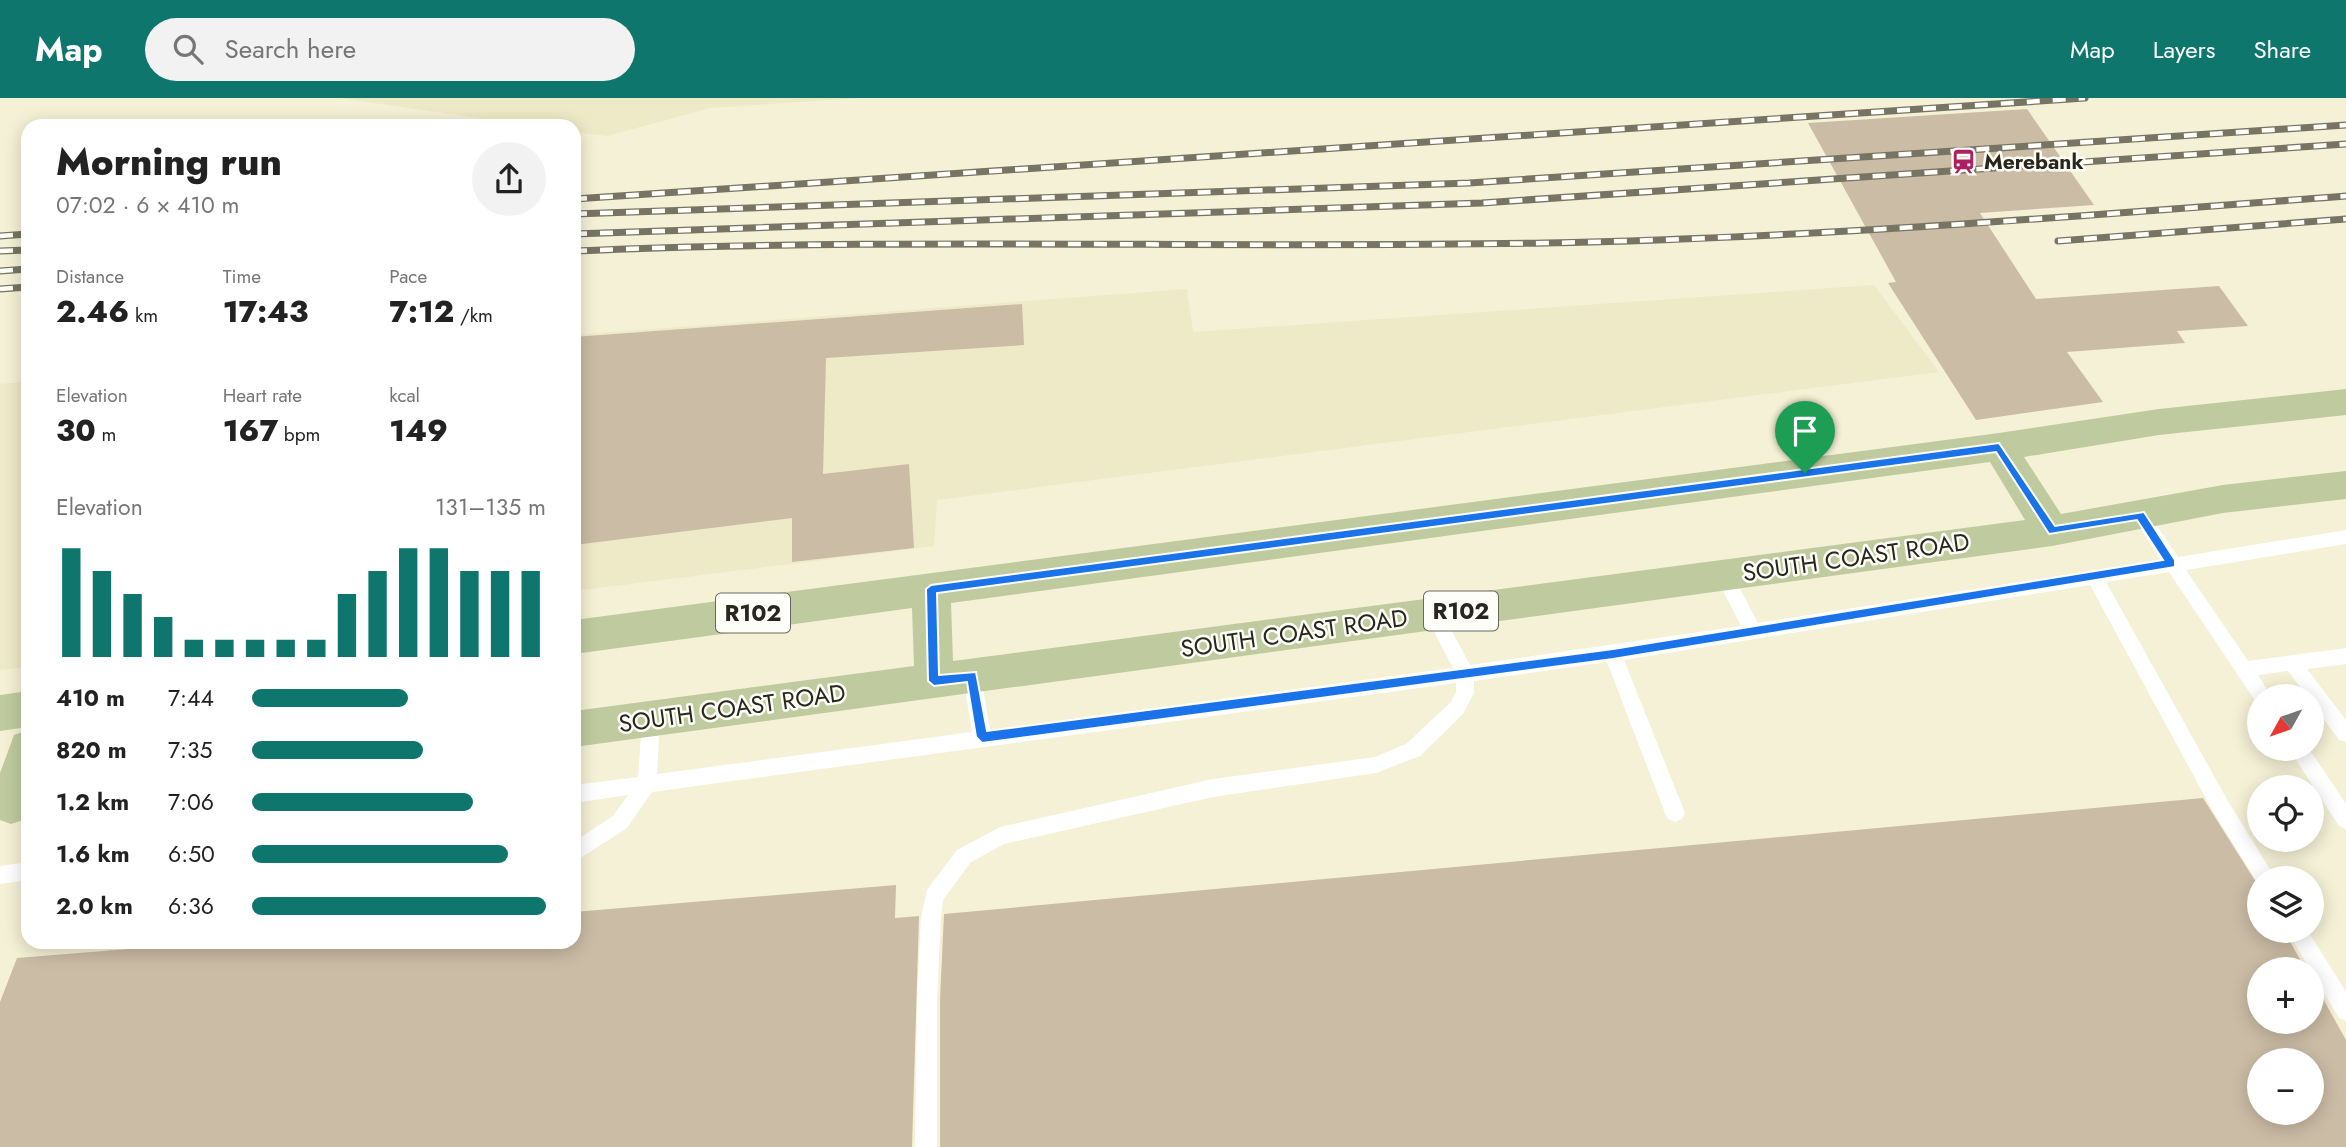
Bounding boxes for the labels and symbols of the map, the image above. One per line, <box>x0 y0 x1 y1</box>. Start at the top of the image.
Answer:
place label: Merebank <box>1984 147 2084 177</box>
station icon: Merebank <box>1950 148 1978 176</box>
pin <box>1775 401 1835 473</box>
street label: SOUTH COAST ROAD <box>1740 524 1972 590</box>
road number: R102 <box>1424 592 1498 631</box>
road number: R102 <box>716 593 790 632</box>
street label: SOUTH COAST ROAD <box>1178 600 1410 666</box>
street label: SOUTH COAST ROAD <box>616 675 848 741</box>
north arrow <box>2247 684 2324 761</box>

